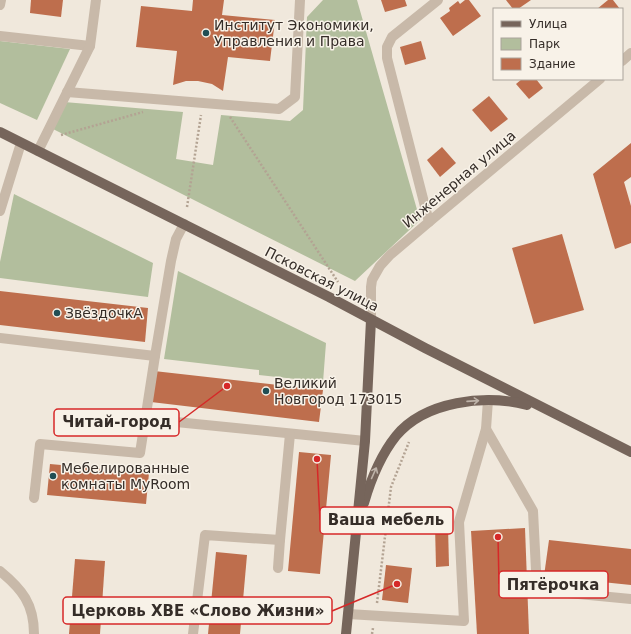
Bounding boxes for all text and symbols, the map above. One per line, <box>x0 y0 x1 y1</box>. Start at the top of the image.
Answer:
legend <box>493 8 623 80</box>
place label: Институт Экономики, Управления и Права <box>214 17 374 49</box>
text: Улица <box>529 17 567 31</box>
marker: Институт Экономики, Управления и Права <box>201 28 211 38</box>
text: Парк <box>529 37 560 51</box>
text: Здание <box>529 57 575 71</box>
street label: Инженерная улица <box>399 127 519 231</box>
street label: Псковская улица <box>262 243 382 315</box>
place label: ЗвёздочкА <box>65 305 143 321</box>
marker: ЗвёздочкА <box>52 308 62 318</box>
place label: Великий Новгород 173015 <box>274 375 402 407</box>
marker: Великий Новгород 173015 <box>261 386 271 396</box>
one-way arrow <box>466 398 479 405</box>
callout: Читай-город <box>54 409 179 436</box>
text: Читай-город <box>62 413 172 431</box>
place label: Мебелированные комнаты MyRoom <box>61 460 190 492</box>
one-way arrow <box>371 468 378 480</box>
marker: Мебелированные комнаты MyRoom <box>48 471 58 481</box>
callout: Ваша мебель <box>320 507 453 534</box>
text: Ваша мебель <box>328 511 444 529</box>
callout: Пятёрочка <box>499 571 608 598</box>
text: Пятёрочка <box>507 576 599 594</box>
callout: Церковь ХВЕ «Слово Жизни» <box>63 597 332 624</box>
text: Церковь ХВЕ «Слово Жизни» <box>71 602 325 620</box>

